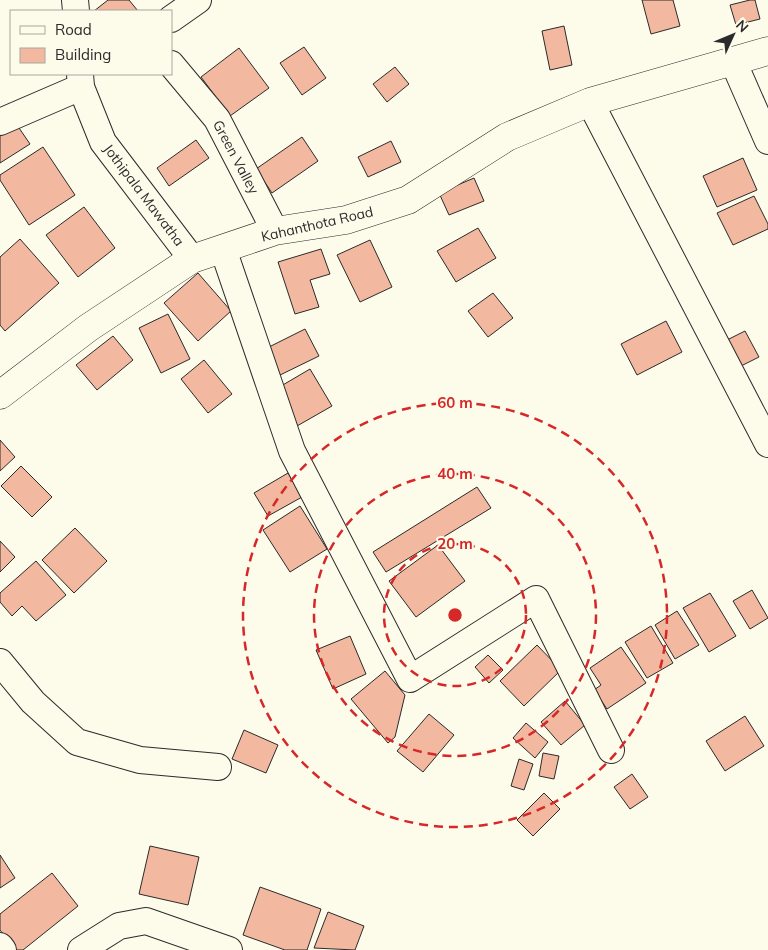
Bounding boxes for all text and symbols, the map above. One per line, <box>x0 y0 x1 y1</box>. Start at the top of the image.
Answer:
legend <box>10 10 172 75</box>
north arrow <box>708 10 758 60</box>
text: N <box>732 16 752 36</box>
text: Road <box>55 20 92 39</box>
text: Building <box>55 45 111 64</box>
street label: Green Valley <box>209 117 263 198</box>
street label: Jothipala Mawatha <box>100 140 188 250</box>
street label: Kahanthota Road <box>259 202 375 246</box>
text: 60 m <box>437 393 473 412</box>
text: 40 m <box>437 464 473 483</box>
text: 20 m <box>437 534 473 553</box>
centre of rings <box>446 606 464 624</box>

